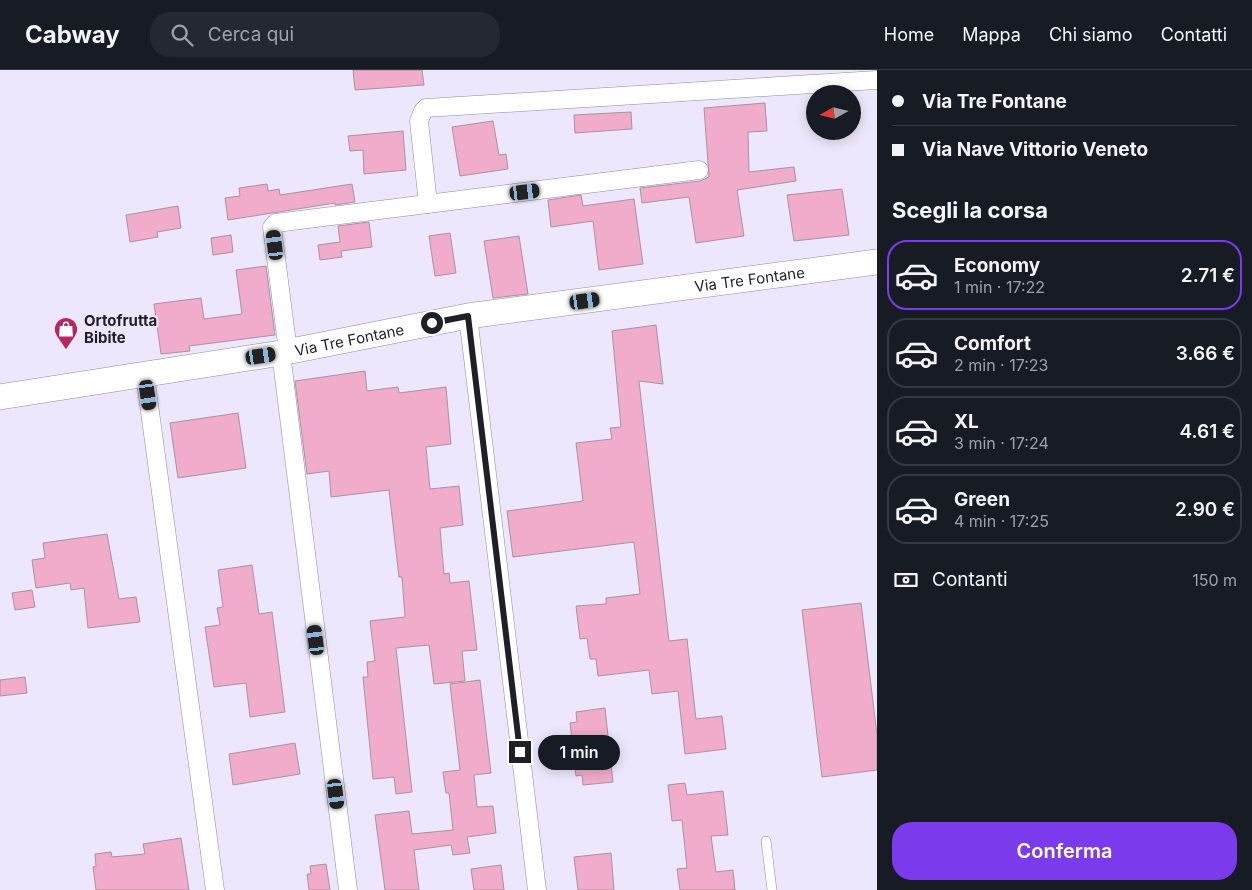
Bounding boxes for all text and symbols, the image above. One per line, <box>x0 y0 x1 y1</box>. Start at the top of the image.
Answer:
search box <box>150 12 500 57</box>
text: Cabway <box>25 20 120 49</box>
icon: search <box>168 21 196 49</box>
text: Cerca qui <box>208 23 294 46</box>
text: Home <box>884 24 934 45</box>
text: Mappa <box>962 24 1021 45</box>
text: Chi siamo <box>1049 24 1133 45</box>
text: Contatti <box>1161 24 1227 45</box>
north arrow <box>806 85 861 140</box>
map controls <box>806 85 861 140</box>
text: Via Tre Fontane <box>922 90 1067 113</box>
text: Via Nave Vittorio Veneto <box>922 138 1148 161</box>
car <box>509 183 540 201</box>
text: Scegli la corsa <box>892 197 1048 223</box>
car <box>265 229 284 261</box>
icon: car <box>894 253 939 298</box>
text: Economy <box>954 254 1040 277</box>
street label: Via Tre Fontane <box>693 262 806 296</box>
text: 2.71 € <box>1181 264 1235 287</box>
text: 1 min · 17:22 <box>954 277 1045 297</box>
car <box>569 291 600 311</box>
place label: Ortofrutta Bibite <box>84 311 157 347</box>
route start <box>421 312 443 334</box>
shop icon: Ortofrutta Bibite <box>53 316 79 350</box>
street label: Via Tre Fontane <box>293 319 406 360</box>
icon: car <box>894 331 939 376</box>
text: Comfort <box>954 332 1031 355</box>
text: 3.66 € <box>1176 342 1235 365</box>
car <box>245 346 276 366</box>
text: 2 min · 17:23 <box>954 355 1048 375</box>
car <box>138 379 157 411</box>
icon: car <box>894 409 939 454</box>
text: XL <box>954 410 979 433</box>
text: 4.61 € <box>1180 420 1235 443</box>
text: 3 min · 17:24 <box>954 433 1049 453</box>
icon: car <box>894 487 939 532</box>
text: Green <box>954 488 1010 511</box>
text: 2.90 € <box>1175 498 1235 521</box>
text: 4 min · 17:25 <box>954 511 1049 531</box>
icon: cash <box>892 566 920 594</box>
text: Contanti <box>932 568 1008 591</box>
text: 150 m <box>1192 570 1237 590</box>
car <box>306 624 325 656</box>
callout: 1 min <box>538 734 620 770</box>
route end <box>509 741 531 763</box>
text: 1 min <box>559 742 599 762</box>
car <box>326 778 345 810</box>
button: Conferma <box>892 822 1237 880</box>

